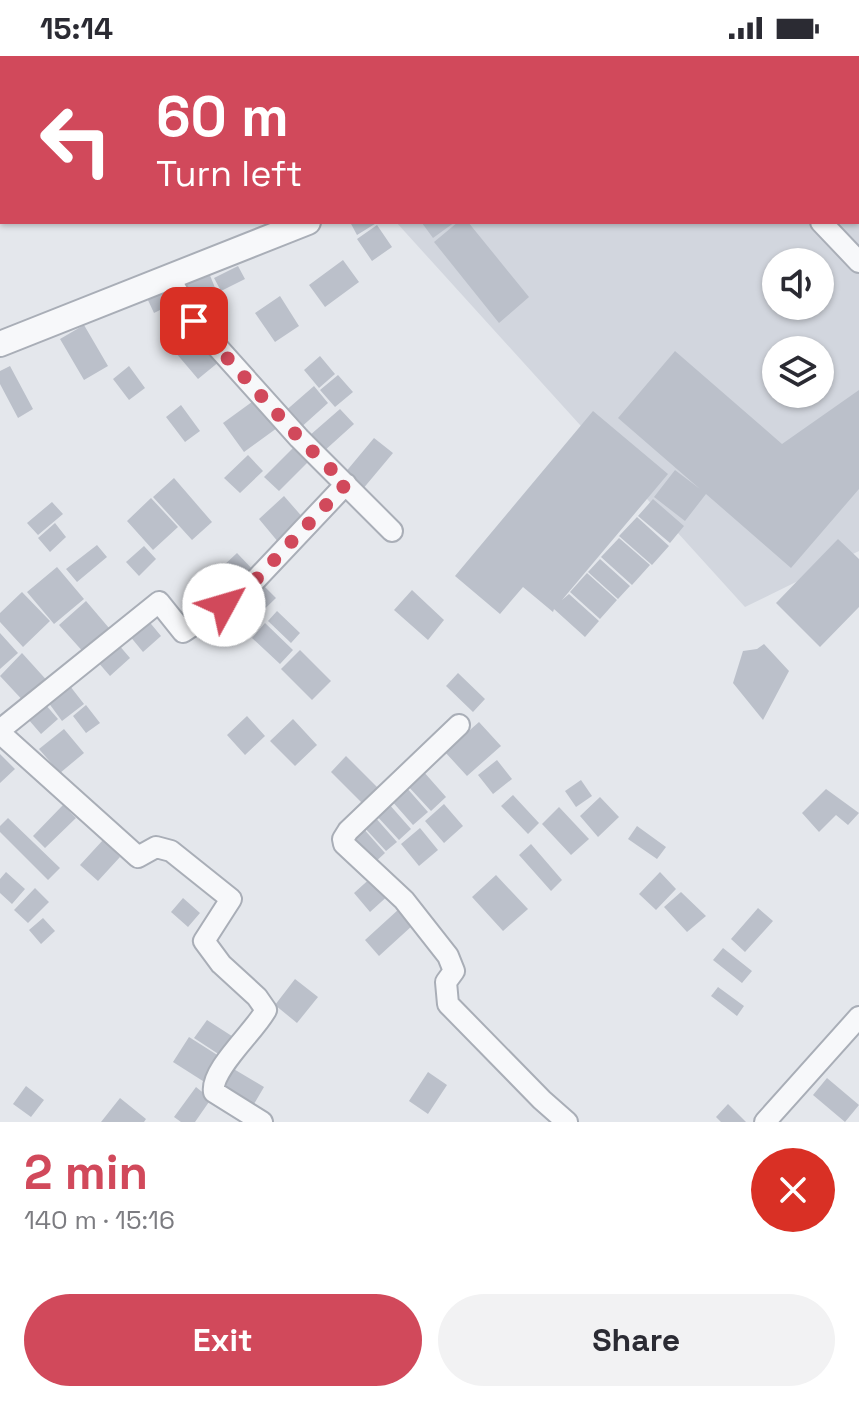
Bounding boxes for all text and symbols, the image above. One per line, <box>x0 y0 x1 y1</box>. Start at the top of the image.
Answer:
text: 15:14 <box>40 9 113 48</box>
text: 60 m <box>156 81 289 152</box>
icon: left <box>24 88 128 192</box>
text: Turn left <box>156 151 303 197</box>
map controls <box>762 248 834 408</box>
button: sound <box>762 248 834 320</box>
pin <box>160 287 228 355</box>
icon: arrive <box>172 299 216 343</box>
button: layers <box>762 336 834 408</box>
position arrow <box>182 563 266 647</box>
text: 2 min <box>24 1142 148 1203</box>
button: close <box>751 1148 835 1232</box>
text: 140 m · 15:16 <box>24 1203 175 1237</box>
button: Exit <box>24 1294 422 1386</box>
button: Share <box>438 1294 835 1386</box>

